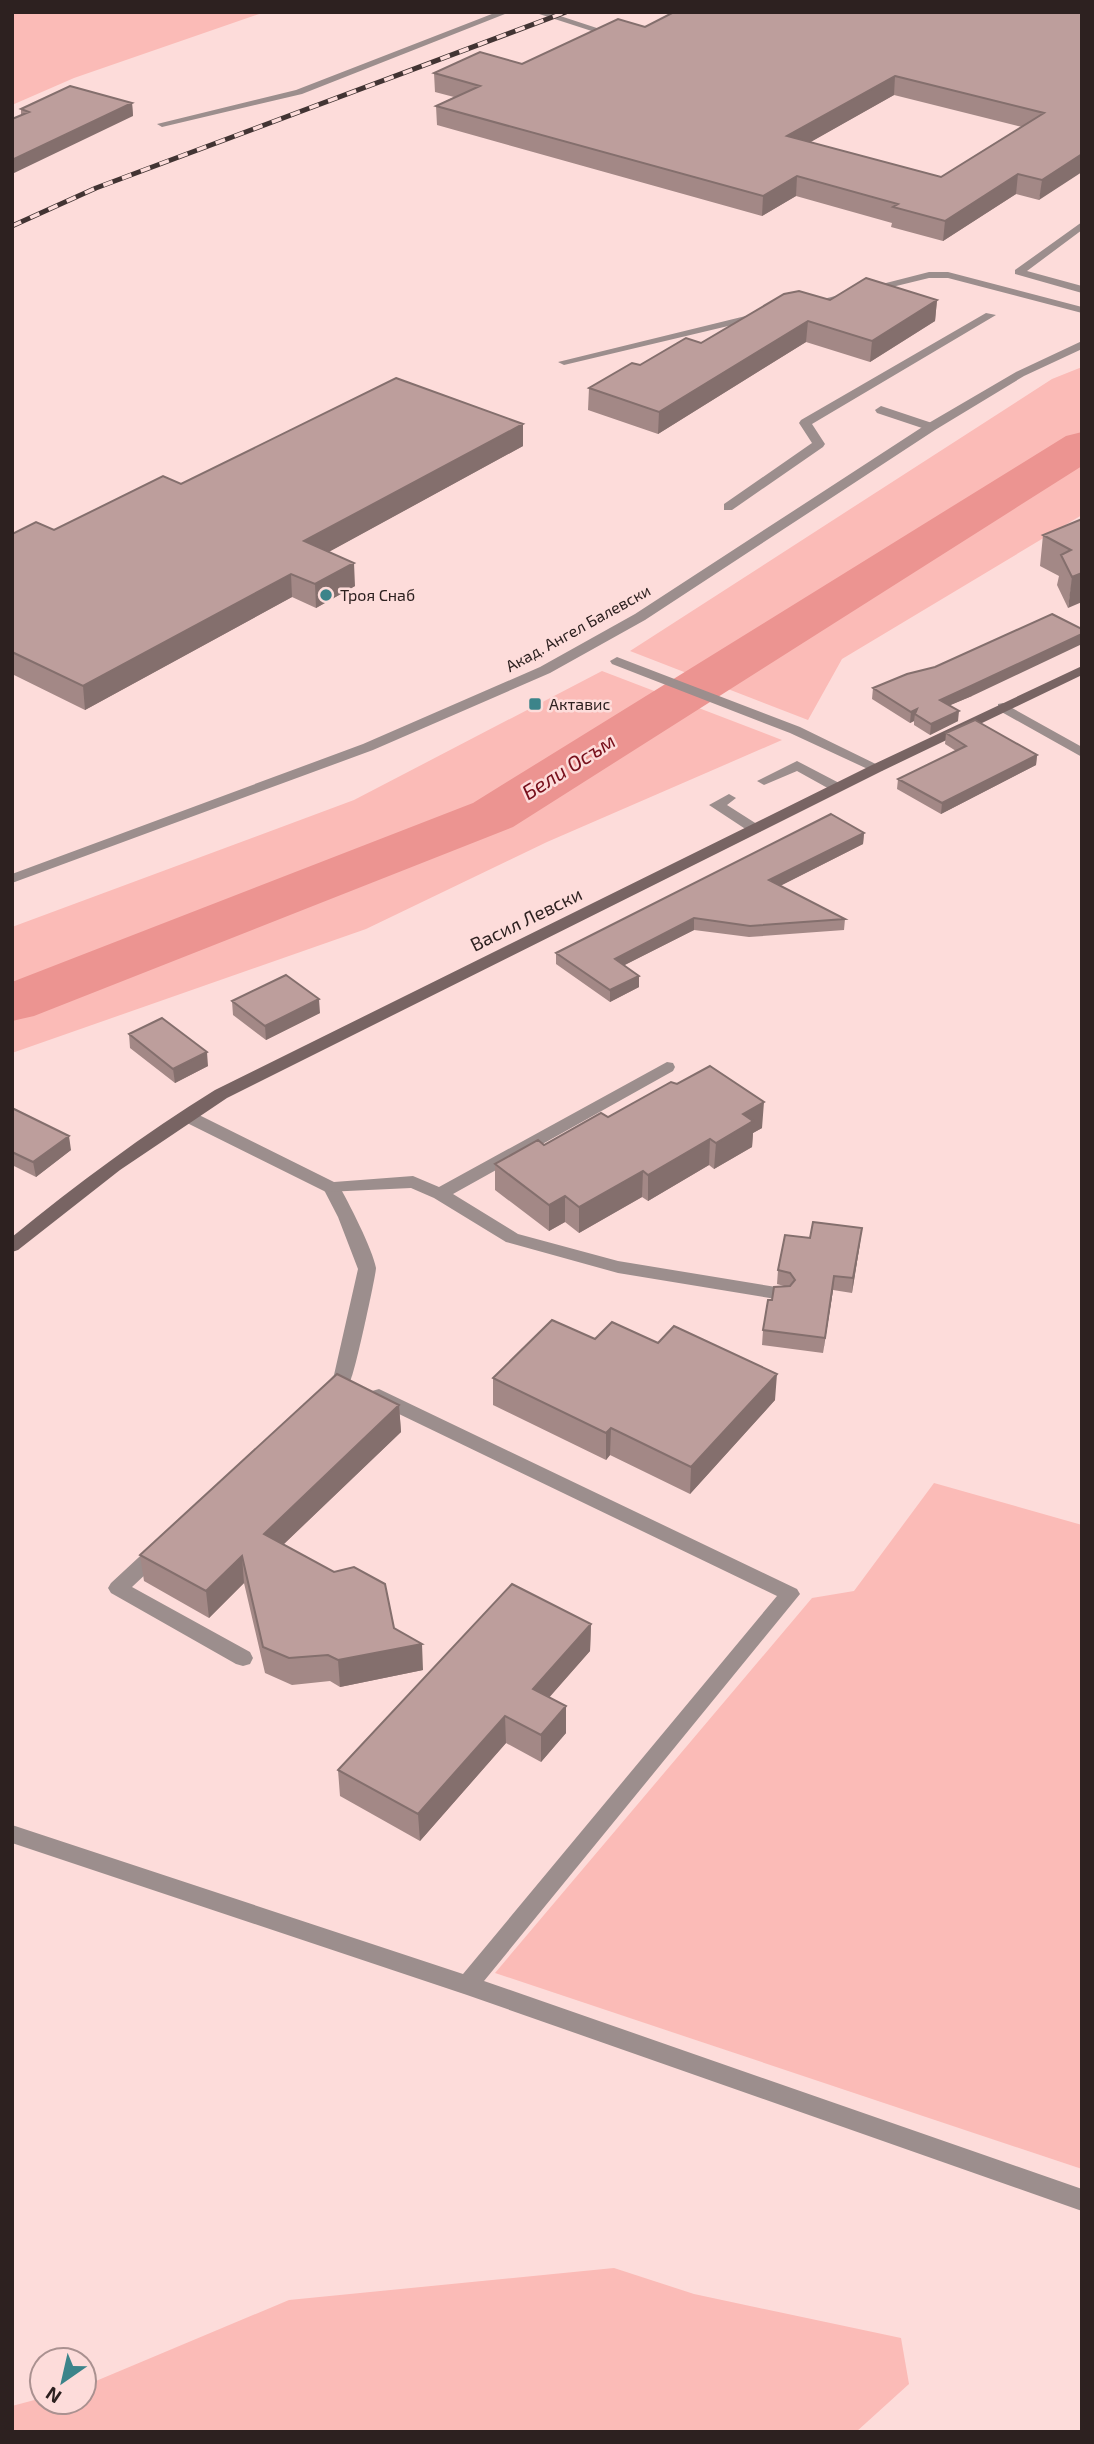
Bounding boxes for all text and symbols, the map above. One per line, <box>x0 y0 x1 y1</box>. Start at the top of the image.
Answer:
street label: Акад. Ангел Балевски <box>502 580 653 675</box>
place label: Троя Снаб <box>340 585 415 604</box>
marker: Троя Снаб <box>318 587 334 603</box>
place label: Актавис <box>549 694 610 713</box>
marker: Актавис <box>527 696 543 712</box>
water label: Бели Осъм <box>517 727 619 804</box>
street label: Васил Левски <box>466 882 585 956</box>
north arrow <box>28 2346 98 2416</box>
text: N <box>41 2382 65 2409</box>

